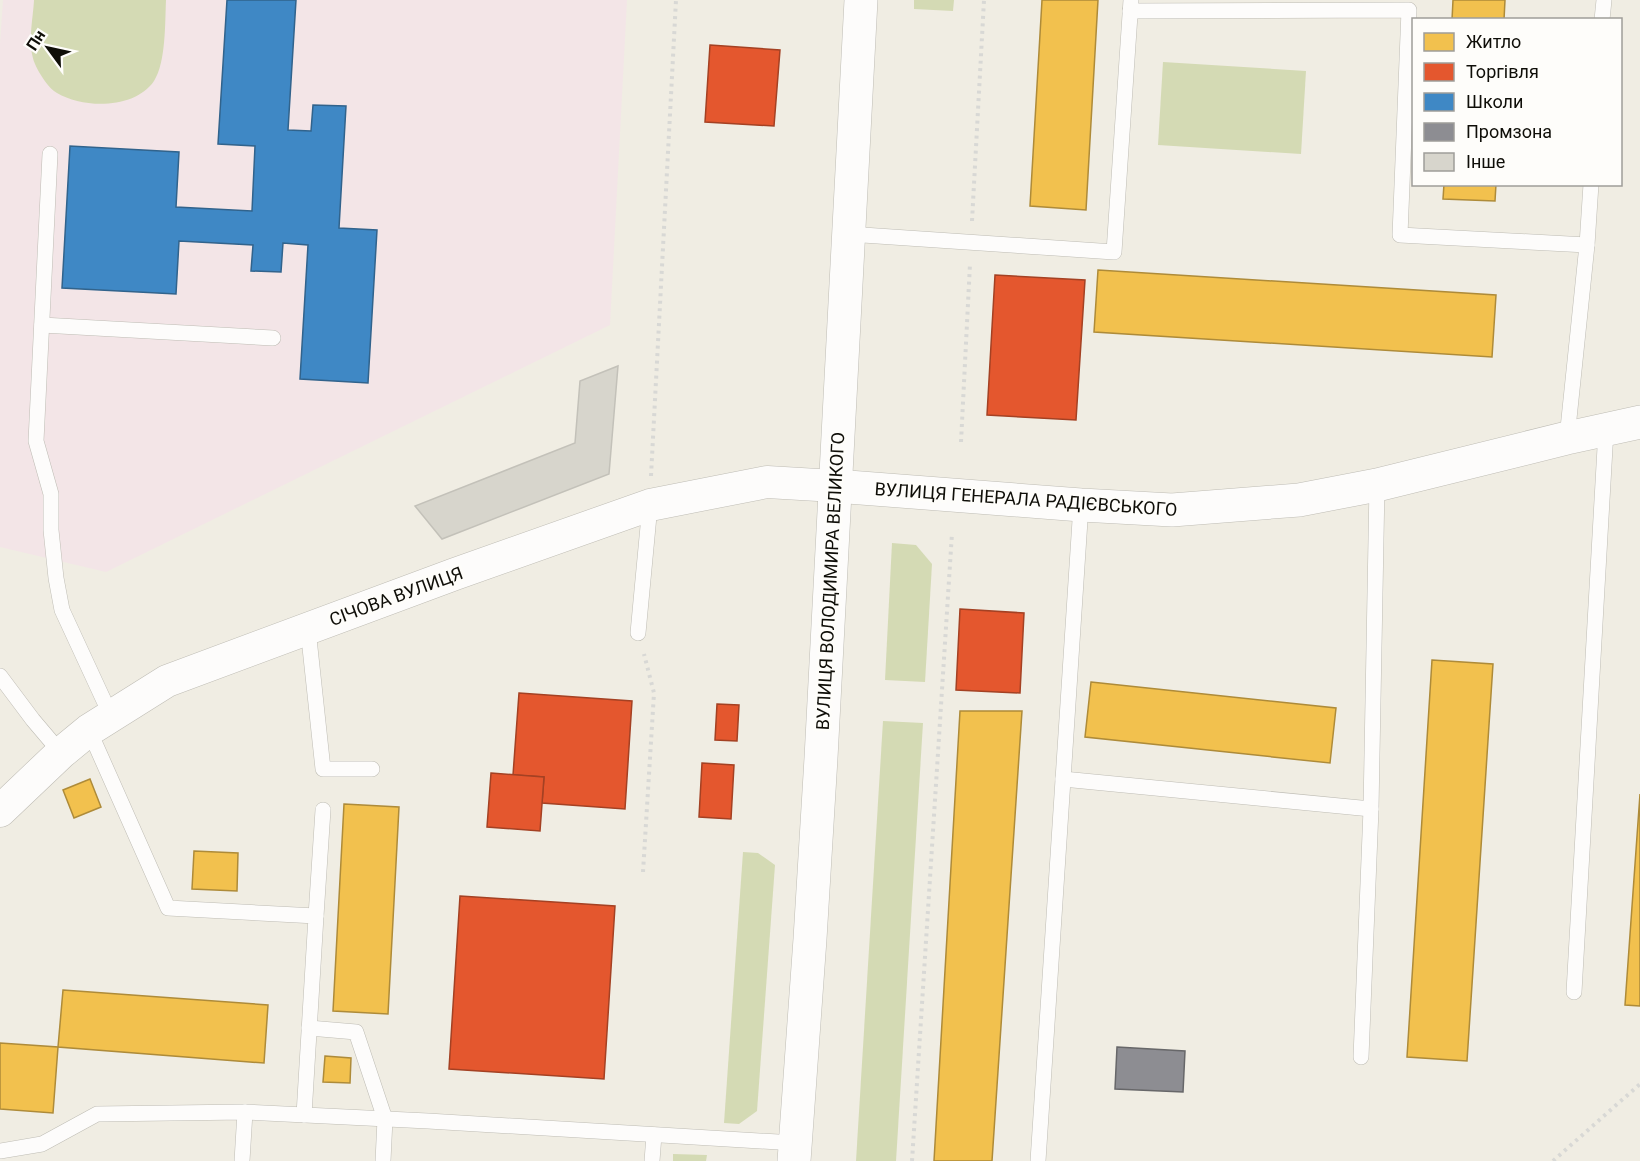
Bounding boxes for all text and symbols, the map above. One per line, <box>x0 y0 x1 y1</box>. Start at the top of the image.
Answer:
north arrow <box>18 18 78 78</box>
legend <box>1412 18 1622 186</box>
text: Пн <box>22 26 49 54</box>
text: Житло <box>1466 31 1521 52</box>
text: Торгівля <box>1466 61 1539 82</box>
text: Школи <box>1466 91 1523 112</box>
text: Промзона <box>1466 121 1552 142</box>
text: Інше <box>1466 151 1505 172</box>
street label: ВУЛИЦЯ ВОЛОДИМИРА ВЕЛИКОГО <box>812 431 848 731</box>
street label: ВУЛИЦЯ ГЕНЕРАЛА РАДІЄВСЬКОГО <box>874 478 1178 520</box>
street label: СІЧОВА ВУЛИЦЯ <box>326 562 466 630</box>

